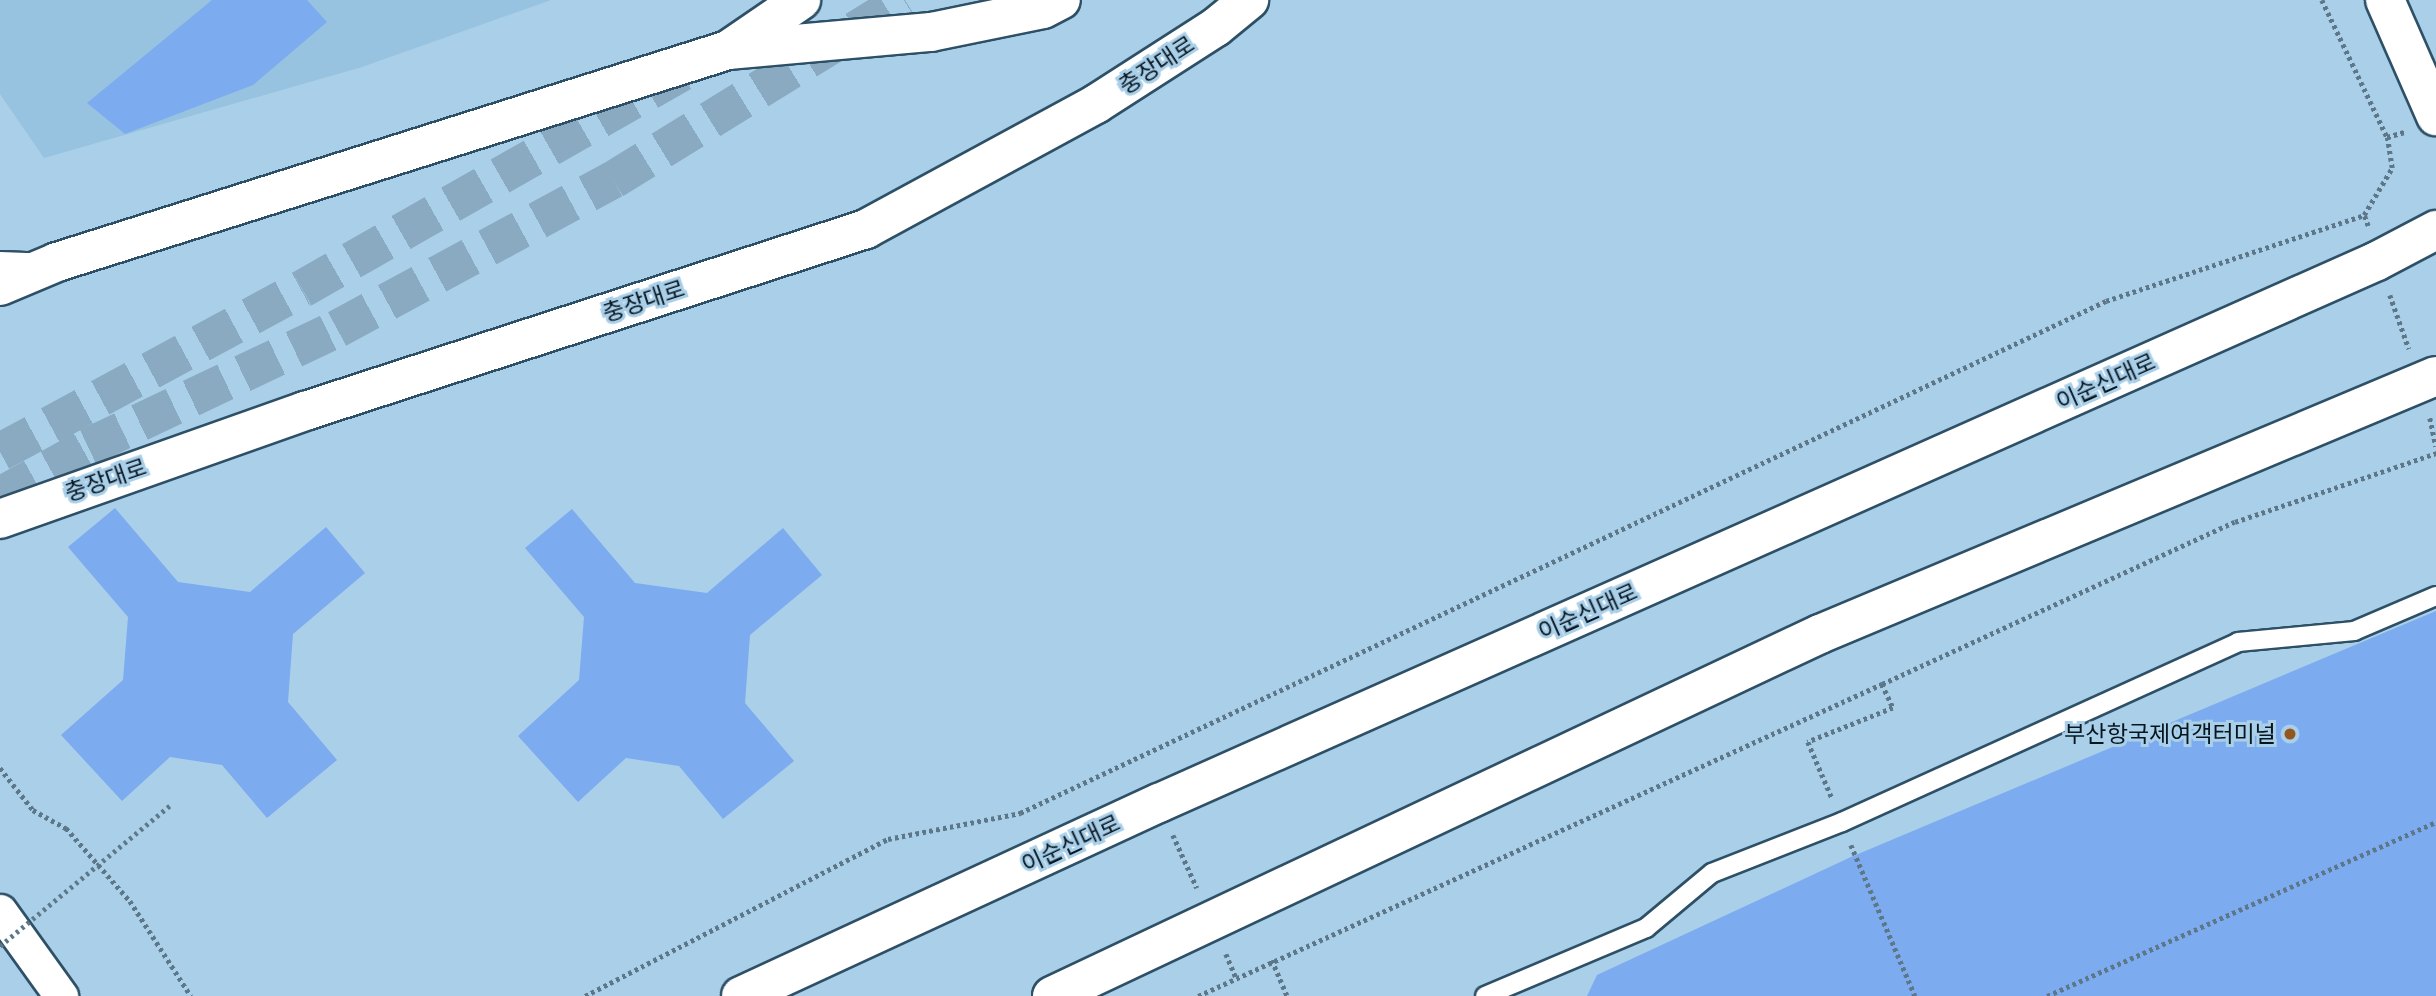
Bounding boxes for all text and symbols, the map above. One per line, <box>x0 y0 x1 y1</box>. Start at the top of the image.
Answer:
street label: 충장대로 <box>1114 30 1200 100</box>
street label: 충장대로 <box>599 275 689 327</box>
street label: 이순신대로 <box>2052 348 2160 416</box>
street label: 충장대로 <box>61 453 151 507</box>
street label: 이순신대로 <box>1534 578 1642 646</box>
place label: 부산항국제여객터미널 <box>2064 720 2276 748</box>
marker: 부산항국제여객터미널 <box>2282 726 2298 742</box>
street label: 이순신대로 <box>1017 809 1125 879</box>

